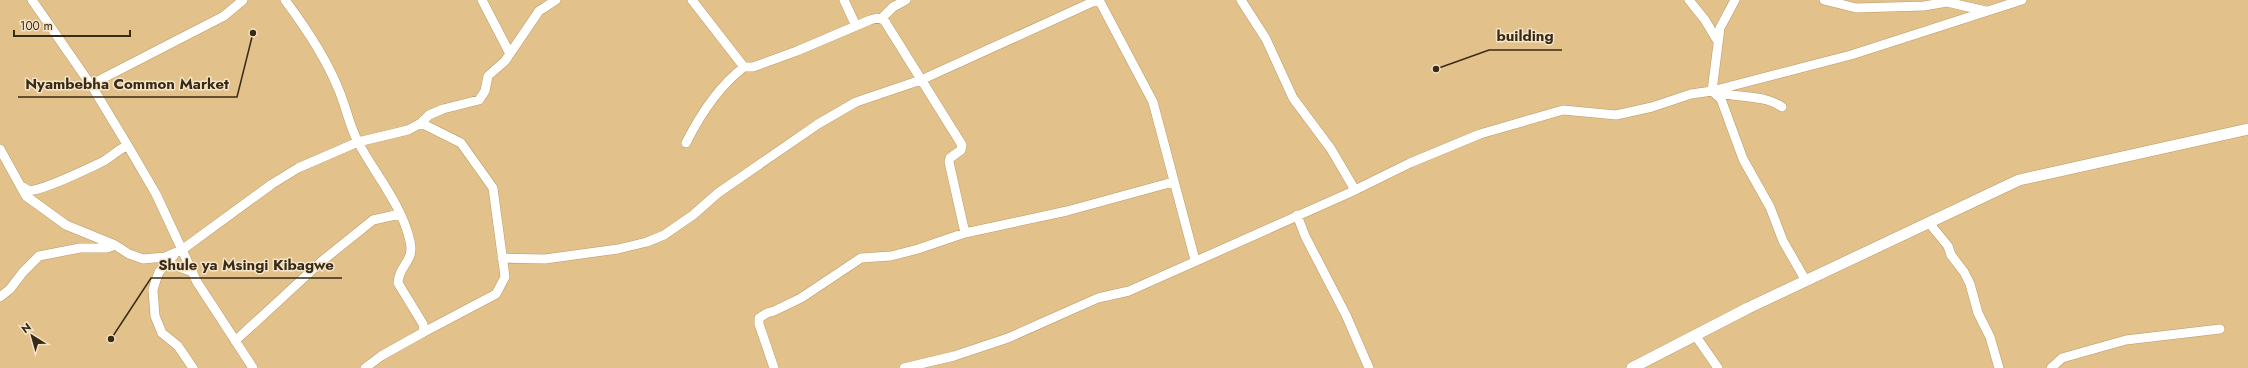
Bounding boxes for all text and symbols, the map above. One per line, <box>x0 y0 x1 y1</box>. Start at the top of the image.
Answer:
scale bar <box>14 12 130 38</box>
text: 100 m <box>20 17 53 35</box>
callout: building <box>1489 23 1562 50</box>
text: building <box>1496 25 1554 47</box>
callout: Nyambebha Common Market <box>18 70 237 97</box>
text: Nyambebha Common Market <box>25 73 229 95</box>
callout: Shule ya Msingi Kibagwe <box>151 251 342 278</box>
text: Shule ya Msingi Kibagwe <box>158 254 334 276</box>
north arrow <box>12 316 52 356</box>
text: N <box>18 319 34 337</box>

